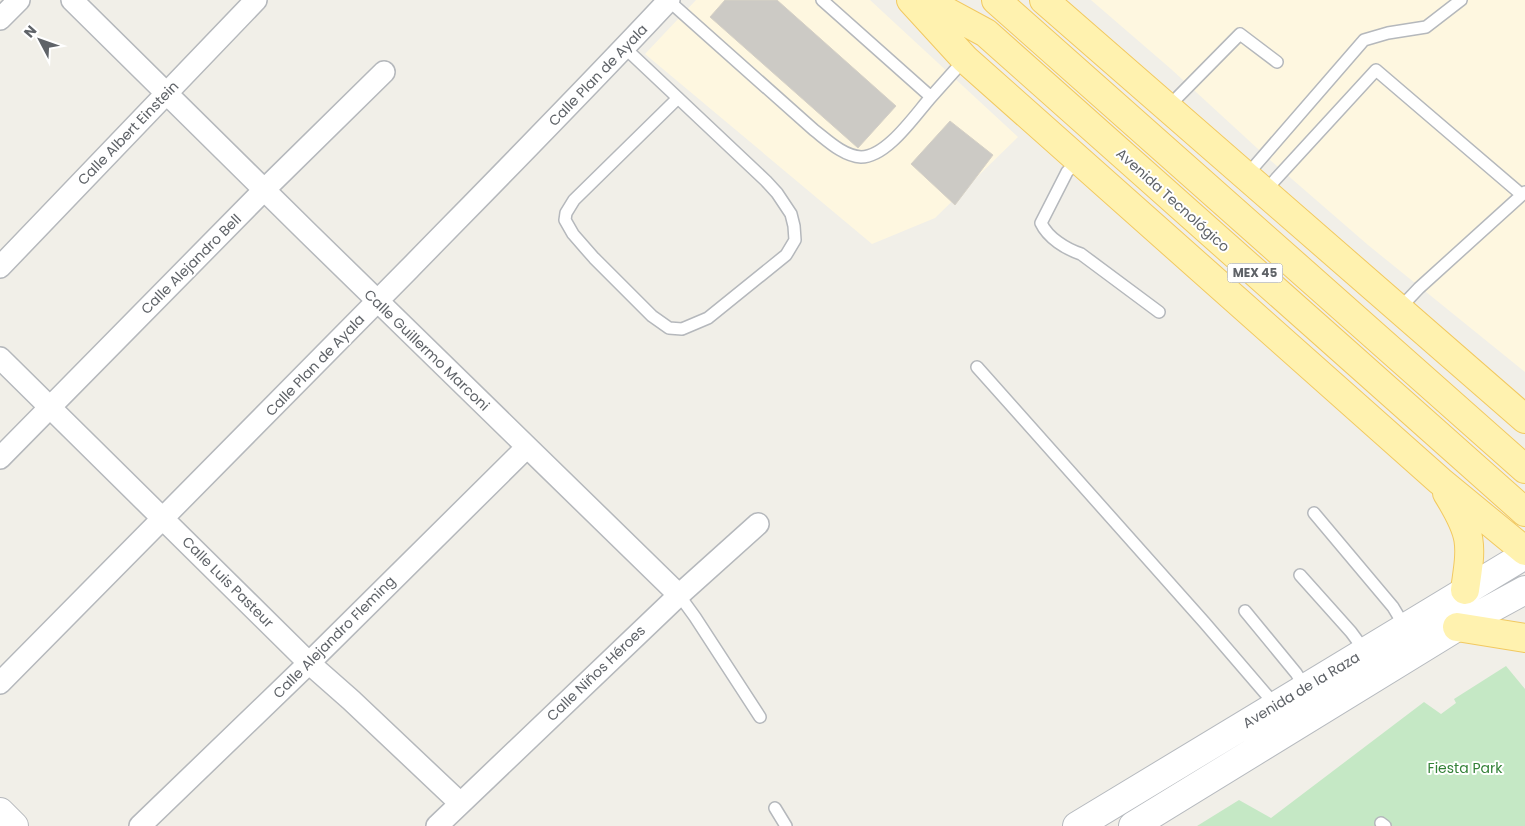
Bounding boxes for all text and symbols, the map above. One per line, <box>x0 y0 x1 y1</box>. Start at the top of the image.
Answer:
north arrow <box>15 15 65 65</box>
street label: Calle Plan de Ayala <box>544 20 652 130</box>
text: N <box>19 21 41 42</box>
street label: Calle Albert Einstein <box>73 77 183 189</box>
street label: Avenida Tecnológico <box>1112 144 1234 256</box>
street label: Calle Alejandro Bell <box>136 209 246 319</box>
road number: MEX 45 <box>1228 264 1282 282</box>
street label: Calle Guillermo Marconi <box>360 285 494 415</box>
street label: Calle Plan de Ayala <box>261 310 369 420</box>
street label: Calle Luis Pasteur <box>178 532 278 632</box>
street label: Calle Alejandro Fleming <box>268 571 400 703</box>
street label: Calle Niños Héroes <box>542 621 650 725</box>
street label: Avenida de la Raza <box>1239 647 1363 733</box>
park label: Fiesta Park <box>1428 758 1503 778</box>

